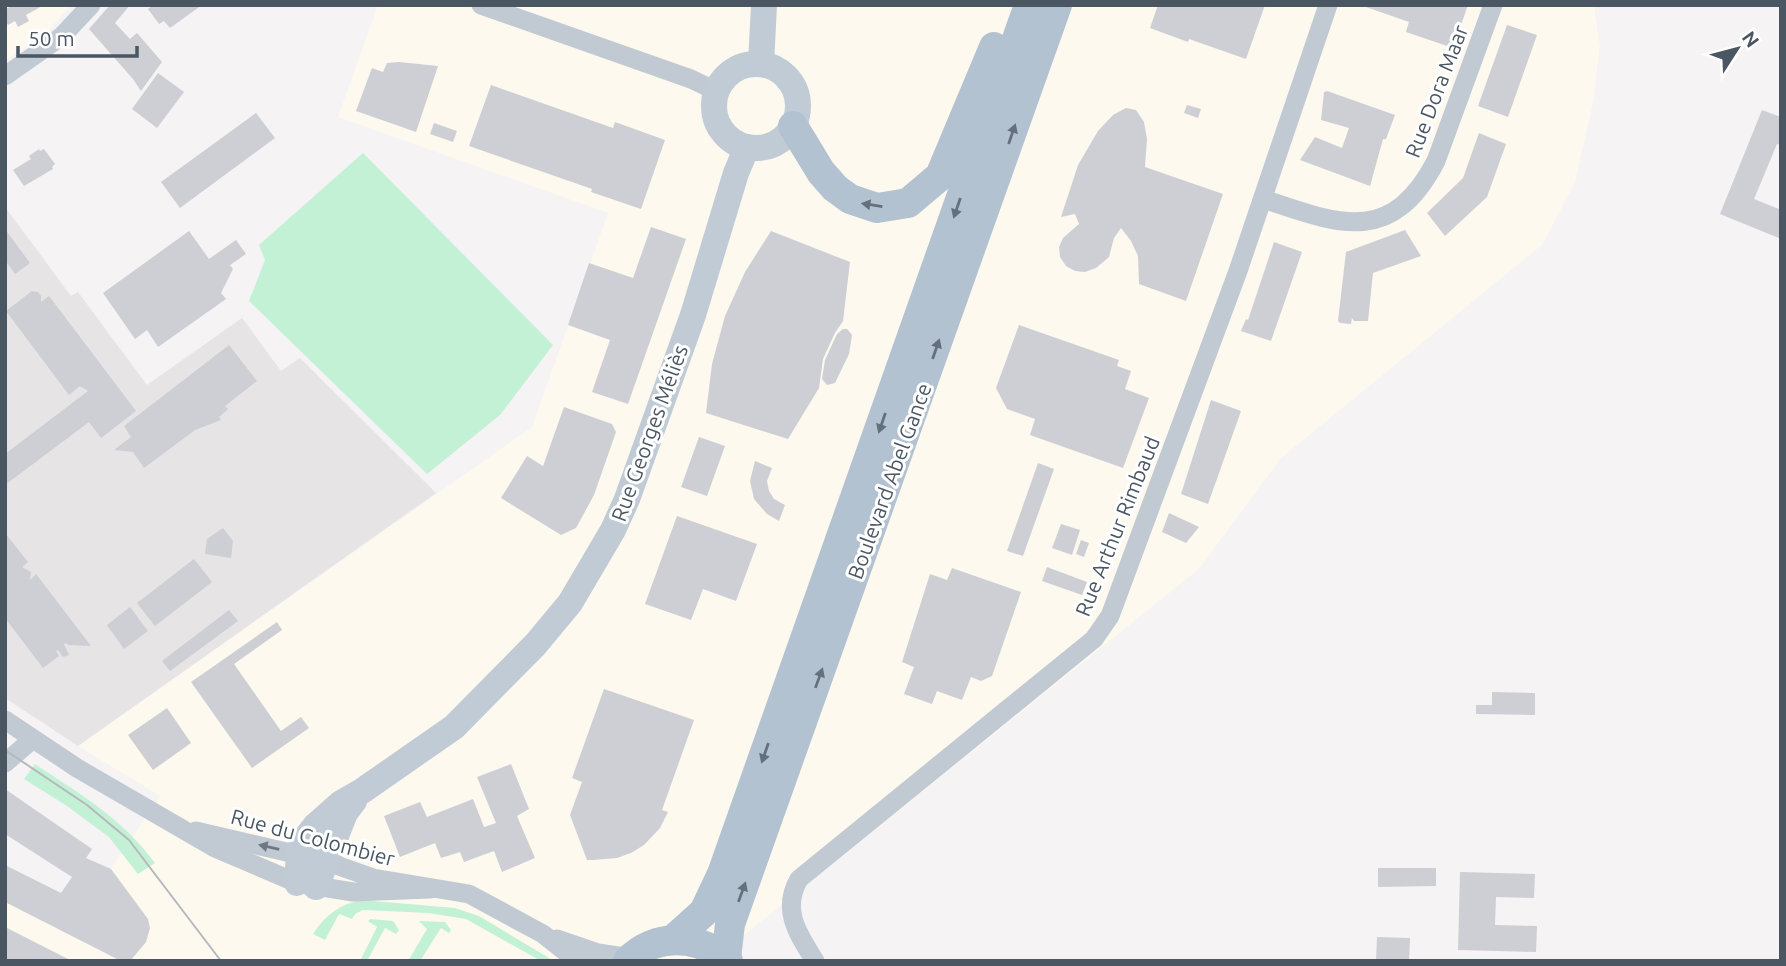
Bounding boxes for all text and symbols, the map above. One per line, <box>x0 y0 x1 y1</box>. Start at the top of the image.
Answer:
scale bar <box>18 14 136 58</box>
north arrow <box>1702 14 1772 84</box>
street label: Rue Dora Maar <box>1400 21 1472 161</box>
text: 50 m <box>28 26 75 50</box>
text: N <box>1738 27 1764 51</box>
one-way arrow <box>1007 124 1018 145</box>
one-way arrow <box>951 198 962 219</box>
one-way arrow <box>861 200 883 211</box>
one-way arrow <box>931 338 942 359</box>
street label: Rue Georges Méliès <box>606 342 692 524</box>
street label: Boulevard Abel Gance <box>842 380 936 582</box>
one-way arrow <box>876 412 887 433</box>
street label: Rue Arthur Rimbaud <box>1070 433 1164 619</box>
one-way arrow <box>814 668 825 689</box>
one-way arrow <box>759 742 770 763</box>
street label: Rue du Colombier <box>228 804 398 870</box>
one-way arrow <box>258 841 280 852</box>
one-way arrow <box>737 882 748 903</box>

